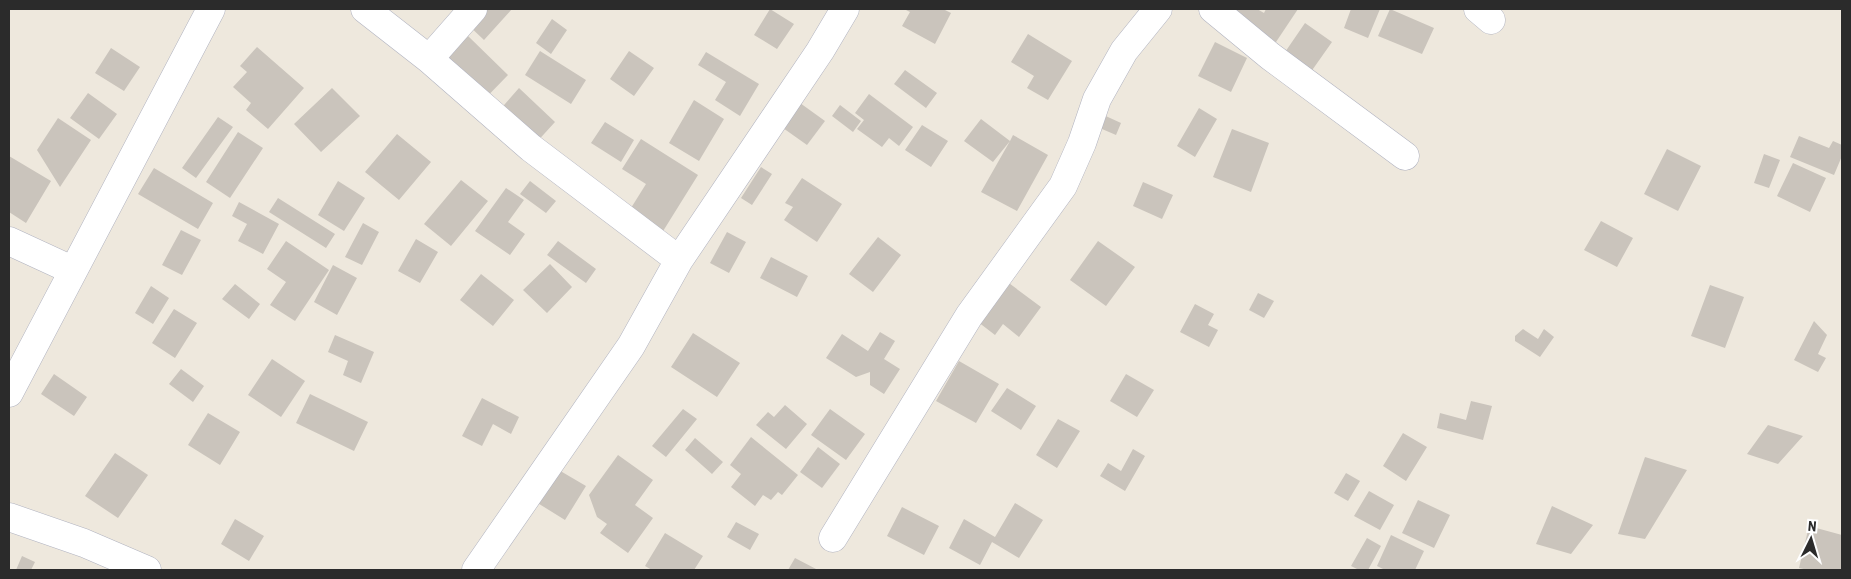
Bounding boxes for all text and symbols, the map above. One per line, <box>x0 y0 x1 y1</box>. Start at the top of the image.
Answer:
north arrow <box>1786 514 1836 564</box>
text: N <box>1807 518 1817 534</box>

